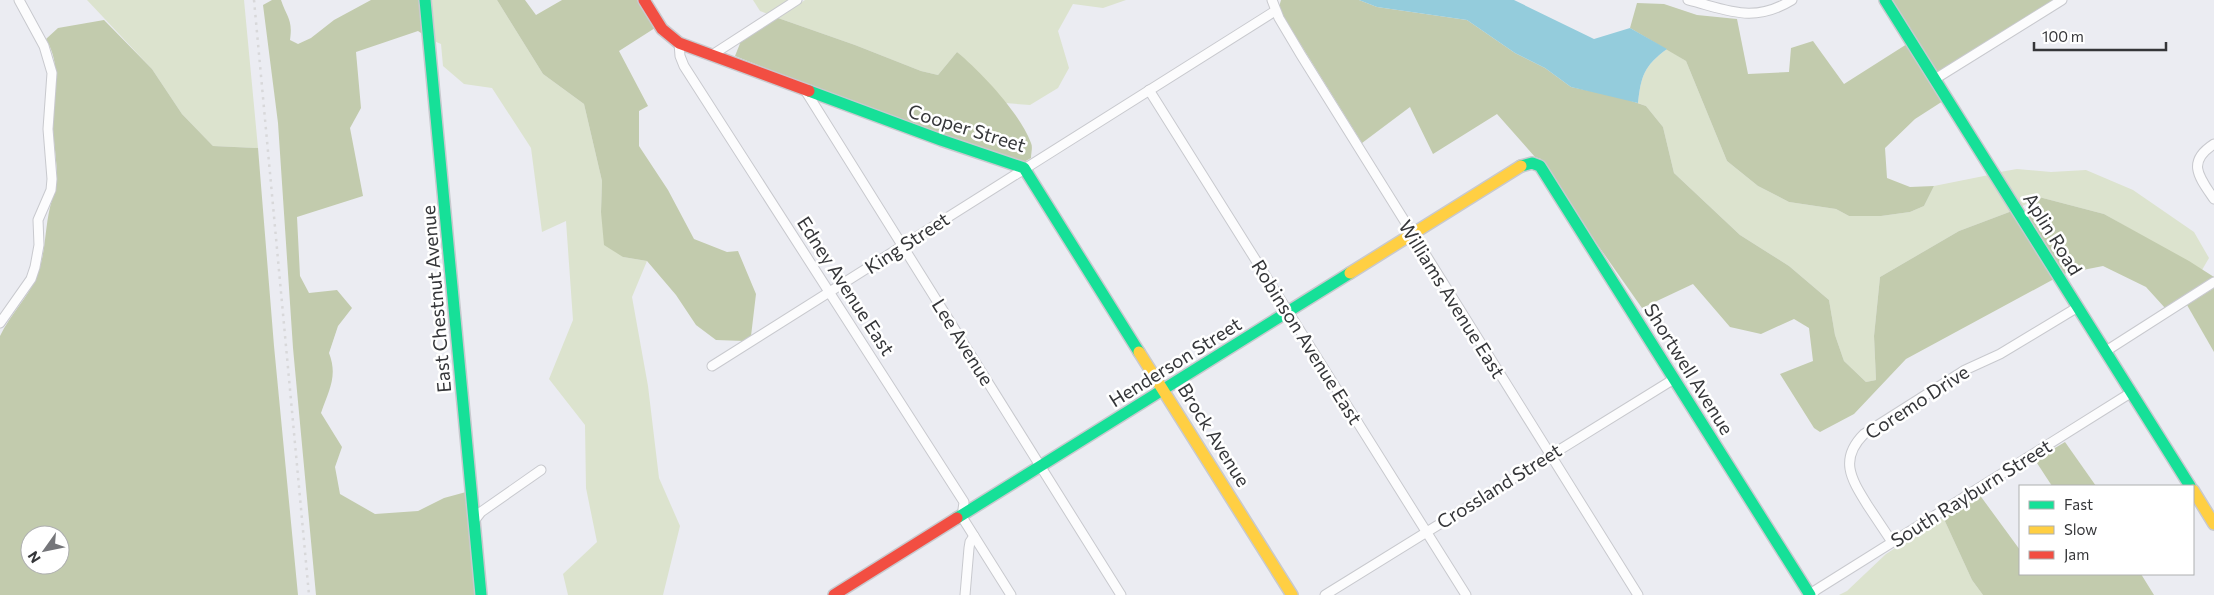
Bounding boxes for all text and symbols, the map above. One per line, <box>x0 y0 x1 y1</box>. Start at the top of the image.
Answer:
scale bar <box>2034 20 2166 52</box>
text: 100 m <box>2042 27 2084 45</box>
street label: Cooper Street <box>905 99 1029 156</box>
street label: Aplin Road <box>2019 188 2088 279</box>
street label: East Chestnut Avenue <box>416 204 455 394</box>
street label: King Street <box>860 207 953 278</box>
street label: Edney Avenue East <box>793 212 900 360</box>
street label: Williams Avenue East <box>1394 215 1511 382</box>
street label: Robinson Avenue East <box>1247 255 1368 428</box>
street label: Lee Avenue <box>928 294 999 389</box>
street label: Shortwell Avenue <box>1640 299 1739 439</box>
street label: Henderson Street <box>1104 312 1245 412</box>
street label: Coremo Drive <box>1861 359 1973 444</box>
street label: Brock Avenue <box>1174 379 1255 491</box>
street label: South Rayburn Street <box>1886 434 2056 551</box>
street label: Crossland Street <box>1432 438 1566 533</box>
legend <box>2019 485 2194 575</box>
text: Fast <box>2064 495 2093 513</box>
text: Slow <box>2064 520 2097 538</box>
north arrow <box>20 525 70 575</box>
text: Jam <box>2064 545 2089 563</box>
text: N <box>24 548 44 566</box>

